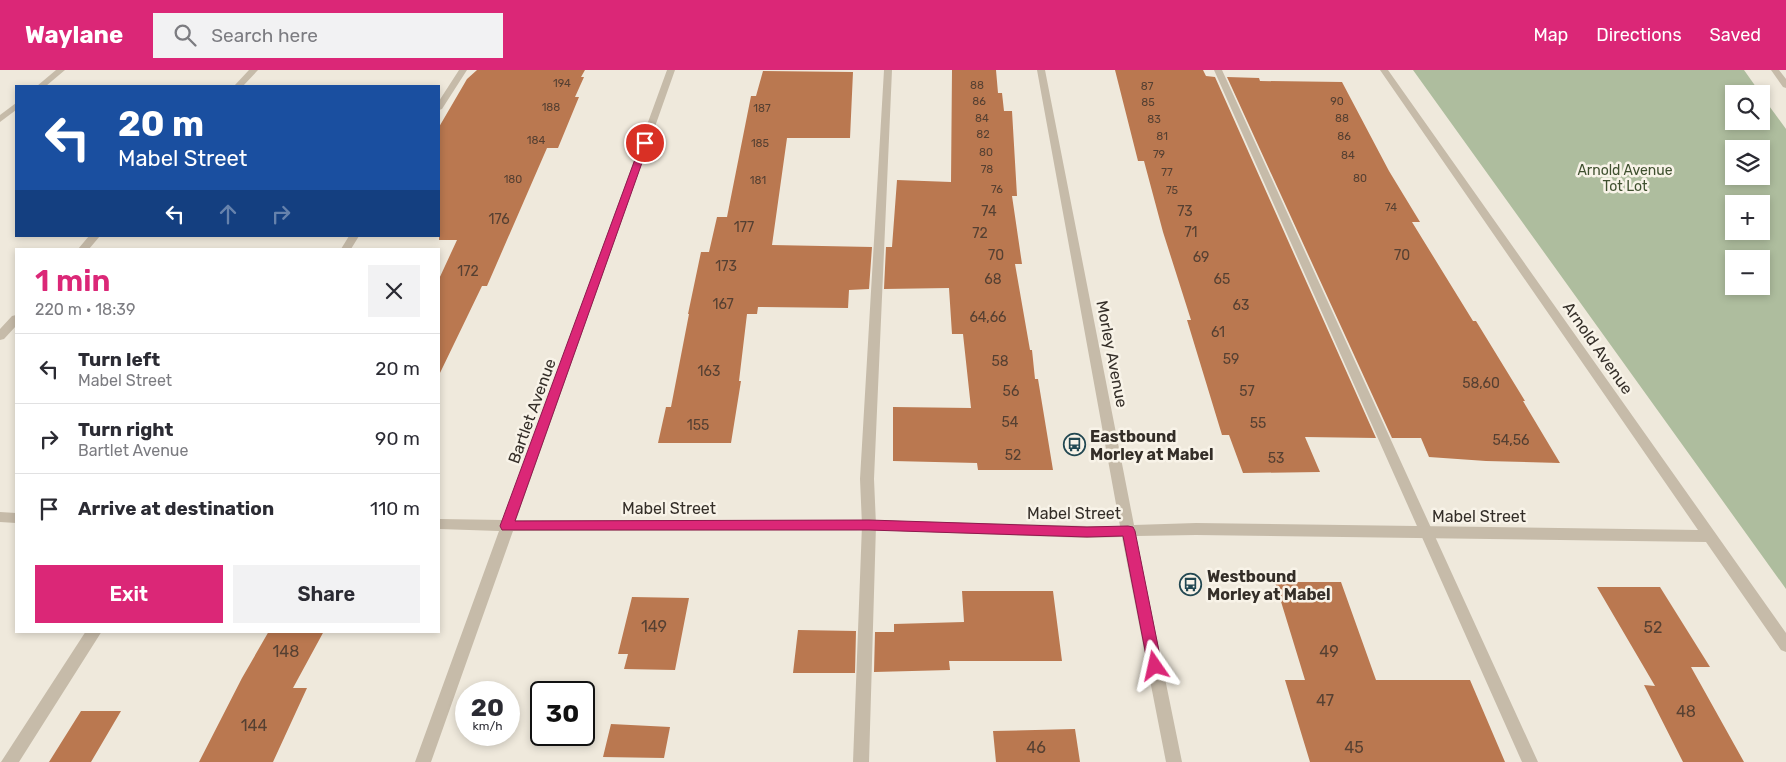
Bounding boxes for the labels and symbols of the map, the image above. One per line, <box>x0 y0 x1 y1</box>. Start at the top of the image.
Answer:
house number: 194 <box>553 77 571 90</box>
house number: 88 <box>970 79 984 92</box>
house number: 87 <box>1141 80 1154 93</box>
house number: 86 <box>972 95 986 108</box>
house number: 90 <box>1330 95 1344 108</box>
house number: 85 <box>1141 96 1155 109</box>
house number: 188 <box>542 101 560 114</box>
house number: 187 <box>753 102 771 115</box>
house number: 84 <box>975 112 989 125</box>
house number: 88 <box>1335 112 1349 125</box>
house number: 83 <box>1147 113 1161 126</box>
pin <box>624 122 666 164</box>
house number: 82 <box>976 128 990 141</box>
house number: 81 <box>1156 130 1168 143</box>
house number: 86 <box>1337 130 1351 143</box>
house number: 184 <box>527 134 545 147</box>
house number: 185 <box>751 137 770 150</box>
house number: 80 <box>979 146 993 159</box>
house number: 79 <box>1153 148 1165 161</box>
house number: 84 <box>1341 149 1355 162</box>
park label: Arnold Avenue Tot Lot <box>1577 162 1673 195</box>
house number: 78 <box>981 163 993 176</box>
house number: 77 <box>1161 166 1173 179</box>
house number: 80 <box>1353 172 1367 185</box>
house number: 180 <box>504 173 522 186</box>
house number: 181 <box>750 174 766 187</box>
house number: 76 <box>991 183 1003 196</box>
house number: 75 <box>1166 184 1179 197</box>
house number: 74 <box>1385 201 1397 214</box>
house number: 74 <box>981 203 997 220</box>
house number: 73 <box>1177 203 1193 220</box>
house number: 176 <box>488 211 510 228</box>
house number: 177 <box>734 219 754 236</box>
house number: 71 <box>1184 224 1198 241</box>
house number: 72 <box>972 225 988 242</box>
house number: 70 <box>988 247 1004 264</box>
house number: 70 <box>1394 247 1410 264</box>
house number: 69 <box>1193 249 1209 266</box>
house number: 173 <box>715 258 737 275</box>
house number: 172 <box>457 263 479 280</box>
house number: 68 <box>984 271 1002 288</box>
house number: 65 <box>1214 271 1230 288</box>
house number: 167 <box>712 296 734 313</box>
house number: 63 <box>1233 297 1249 314</box>
street label: Arnold Avenue <box>1559 298 1637 398</box>
street label: Morley Avenue <box>1092 299 1132 409</box>
house number: 64,66 <box>969 309 1007 326</box>
house number: 61 <box>1211 324 1225 341</box>
house number: 59 <box>1223 351 1239 368</box>
house number: 58 <box>991 353 1009 370</box>
street label: Bartlet Avenue <box>504 356 560 466</box>
house number: 163 <box>698 363 720 380</box>
house number: 58,60 <box>1462 375 1500 392</box>
house number: 56 <box>1003 383 1019 400</box>
house number: 57 <box>1239 383 1255 400</box>
house number: 54 <box>1001 414 1019 431</box>
house number: 55 <box>1250 415 1266 432</box>
house number: 155 <box>687 417 709 434</box>
place label: Eastbound Morley at Mabel <box>1090 427 1214 464</box>
house number: 54,56 <box>1492 432 1530 449</box>
bus stop icon: Eastbound Morley at Mabel <box>1062 433 1086 457</box>
house number: 52 <box>1005 447 1021 464</box>
house number: 53 <box>1268 450 1284 467</box>
street label: Mabel Street <box>622 499 716 518</box>
street label: Mabel Street <box>1027 504 1121 523</box>
street label: Mabel Street <box>1432 507 1526 526</box>
place label: Westbound Morley at Mabel <box>1207 567 1331 604</box>
bus stop icon: Westbound Morley at Mabel <box>1179 573 1203 597</box>
house number: 149 <box>641 617 667 636</box>
house number: 52 <box>1644 618 1662 637</box>
position arrow <box>1128 639 1180 691</box>
house number: 148 <box>273 642 299 661</box>
house number: 49 <box>1319 642 1339 661</box>
speed limit sign: 30 <box>530 681 595 746</box>
house number: 47 <box>1316 691 1334 710</box>
house number: 48 <box>1676 702 1696 721</box>
house number: 144 <box>241 716 267 735</box>
house number: 46 <box>1026 738 1046 757</box>
house number: 45 <box>1344 738 1364 757</box>

